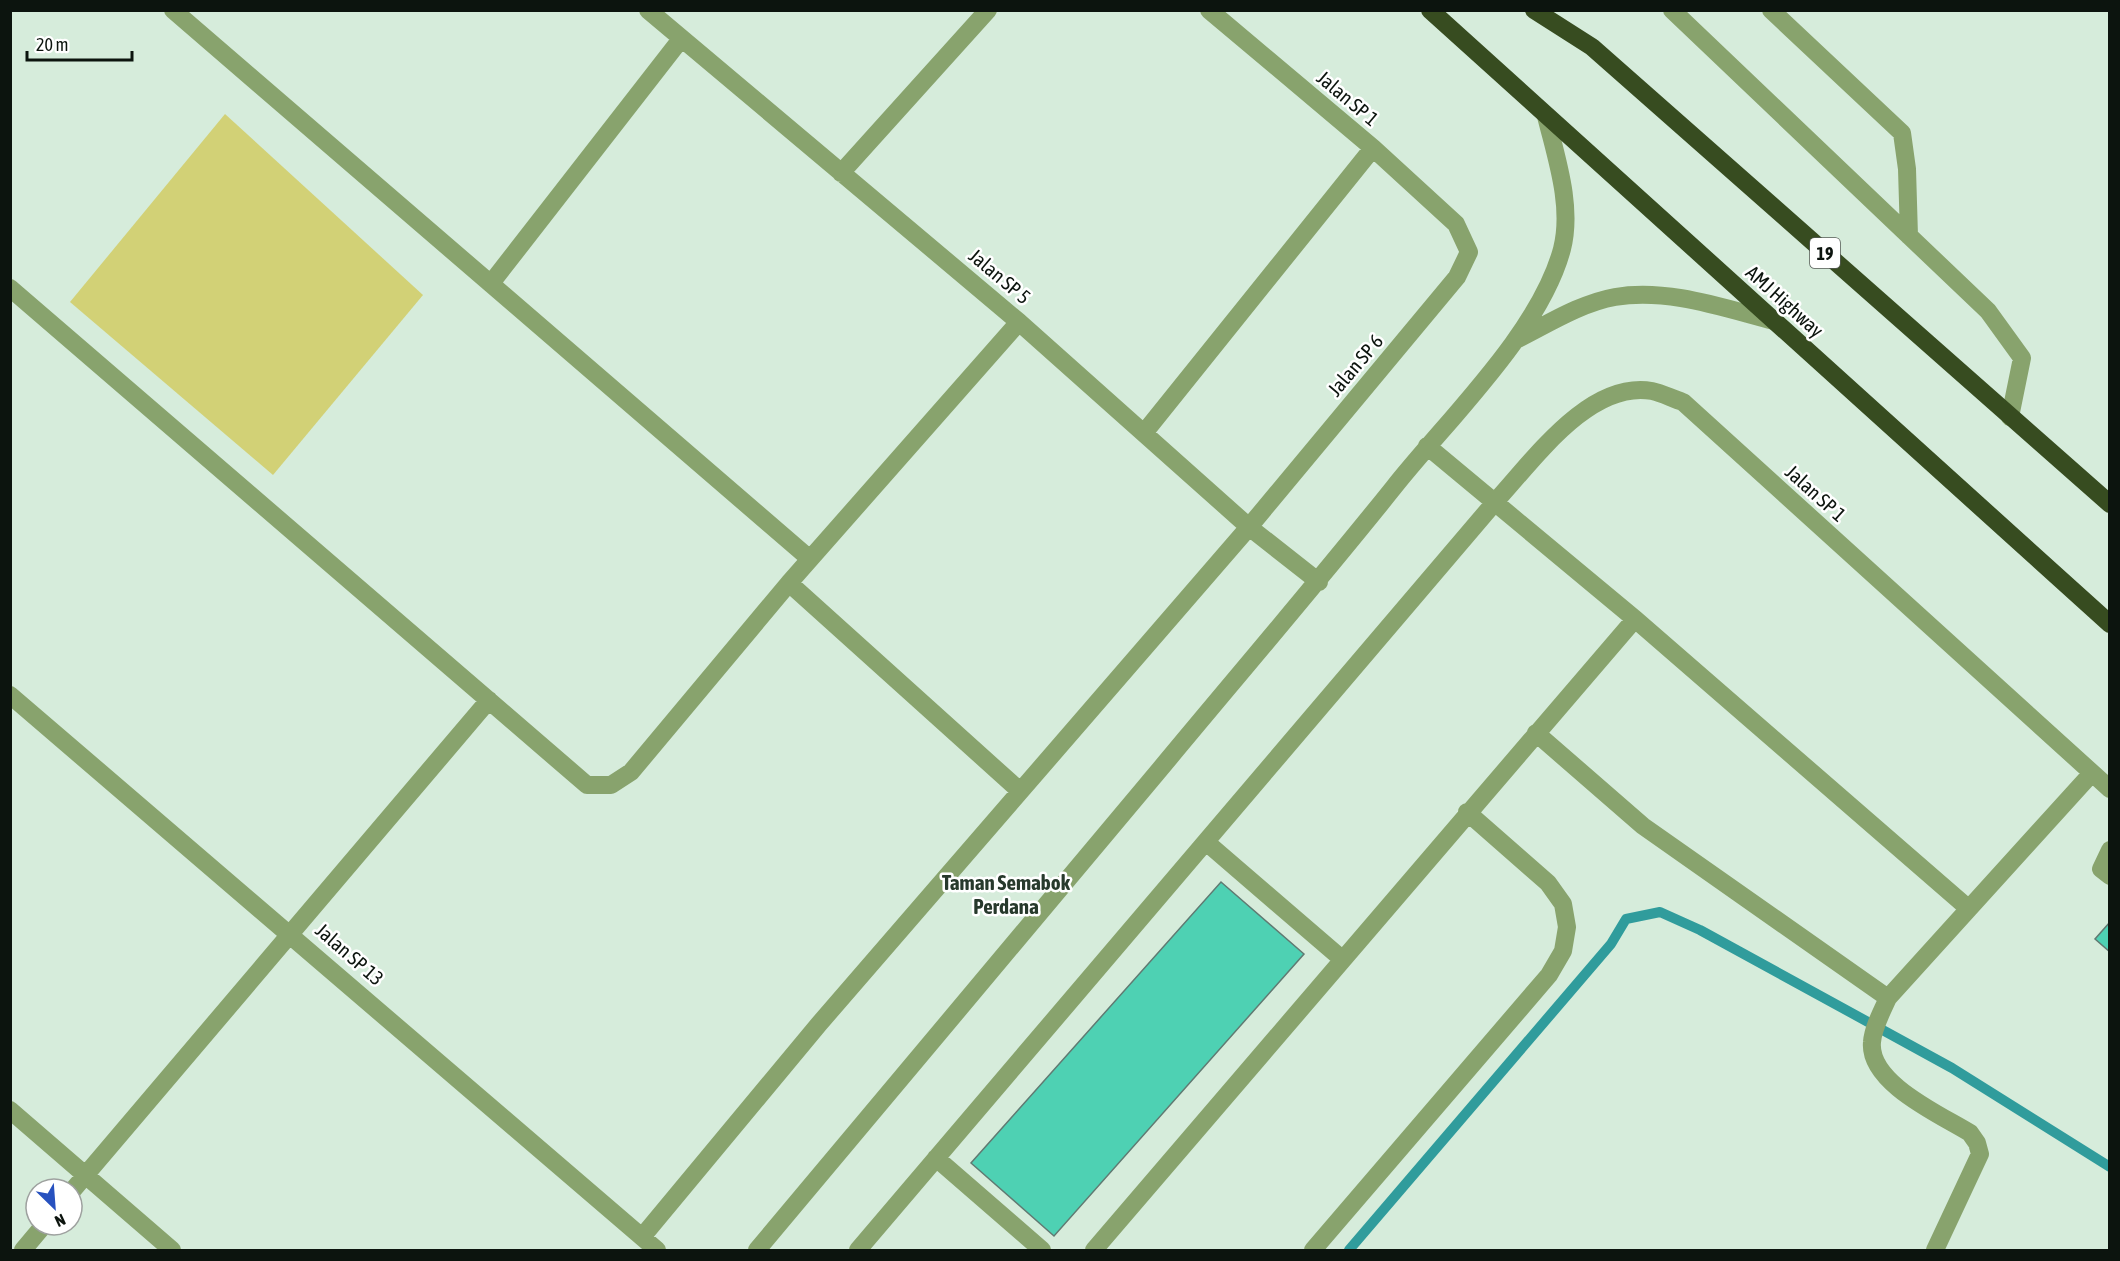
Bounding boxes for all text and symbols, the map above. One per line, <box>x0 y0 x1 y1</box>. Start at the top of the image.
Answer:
scale bar <box>27 24 132 62</box>
text: 20 m <box>36 34 68 55</box>
street label: Jalan SP 1 <box>1313 66 1383 130</box>
road number: 19 <box>1810 238 1840 268</box>
street label: Jalan SP 5 <box>965 244 1035 308</box>
street label: AMJ Highway <box>1742 260 1828 342</box>
street label: Jalan SP 6 <box>1323 330 1387 400</box>
street label: Jalan SP 1 <box>1781 460 1851 526</box>
district label: Taman Semabok Perdana <box>942 870 1071 918</box>
street label: Jalan SP 13 <box>311 918 389 990</box>
north arrow <box>24 1177 84 1237</box>
text: N <box>52 1210 68 1231</box>

